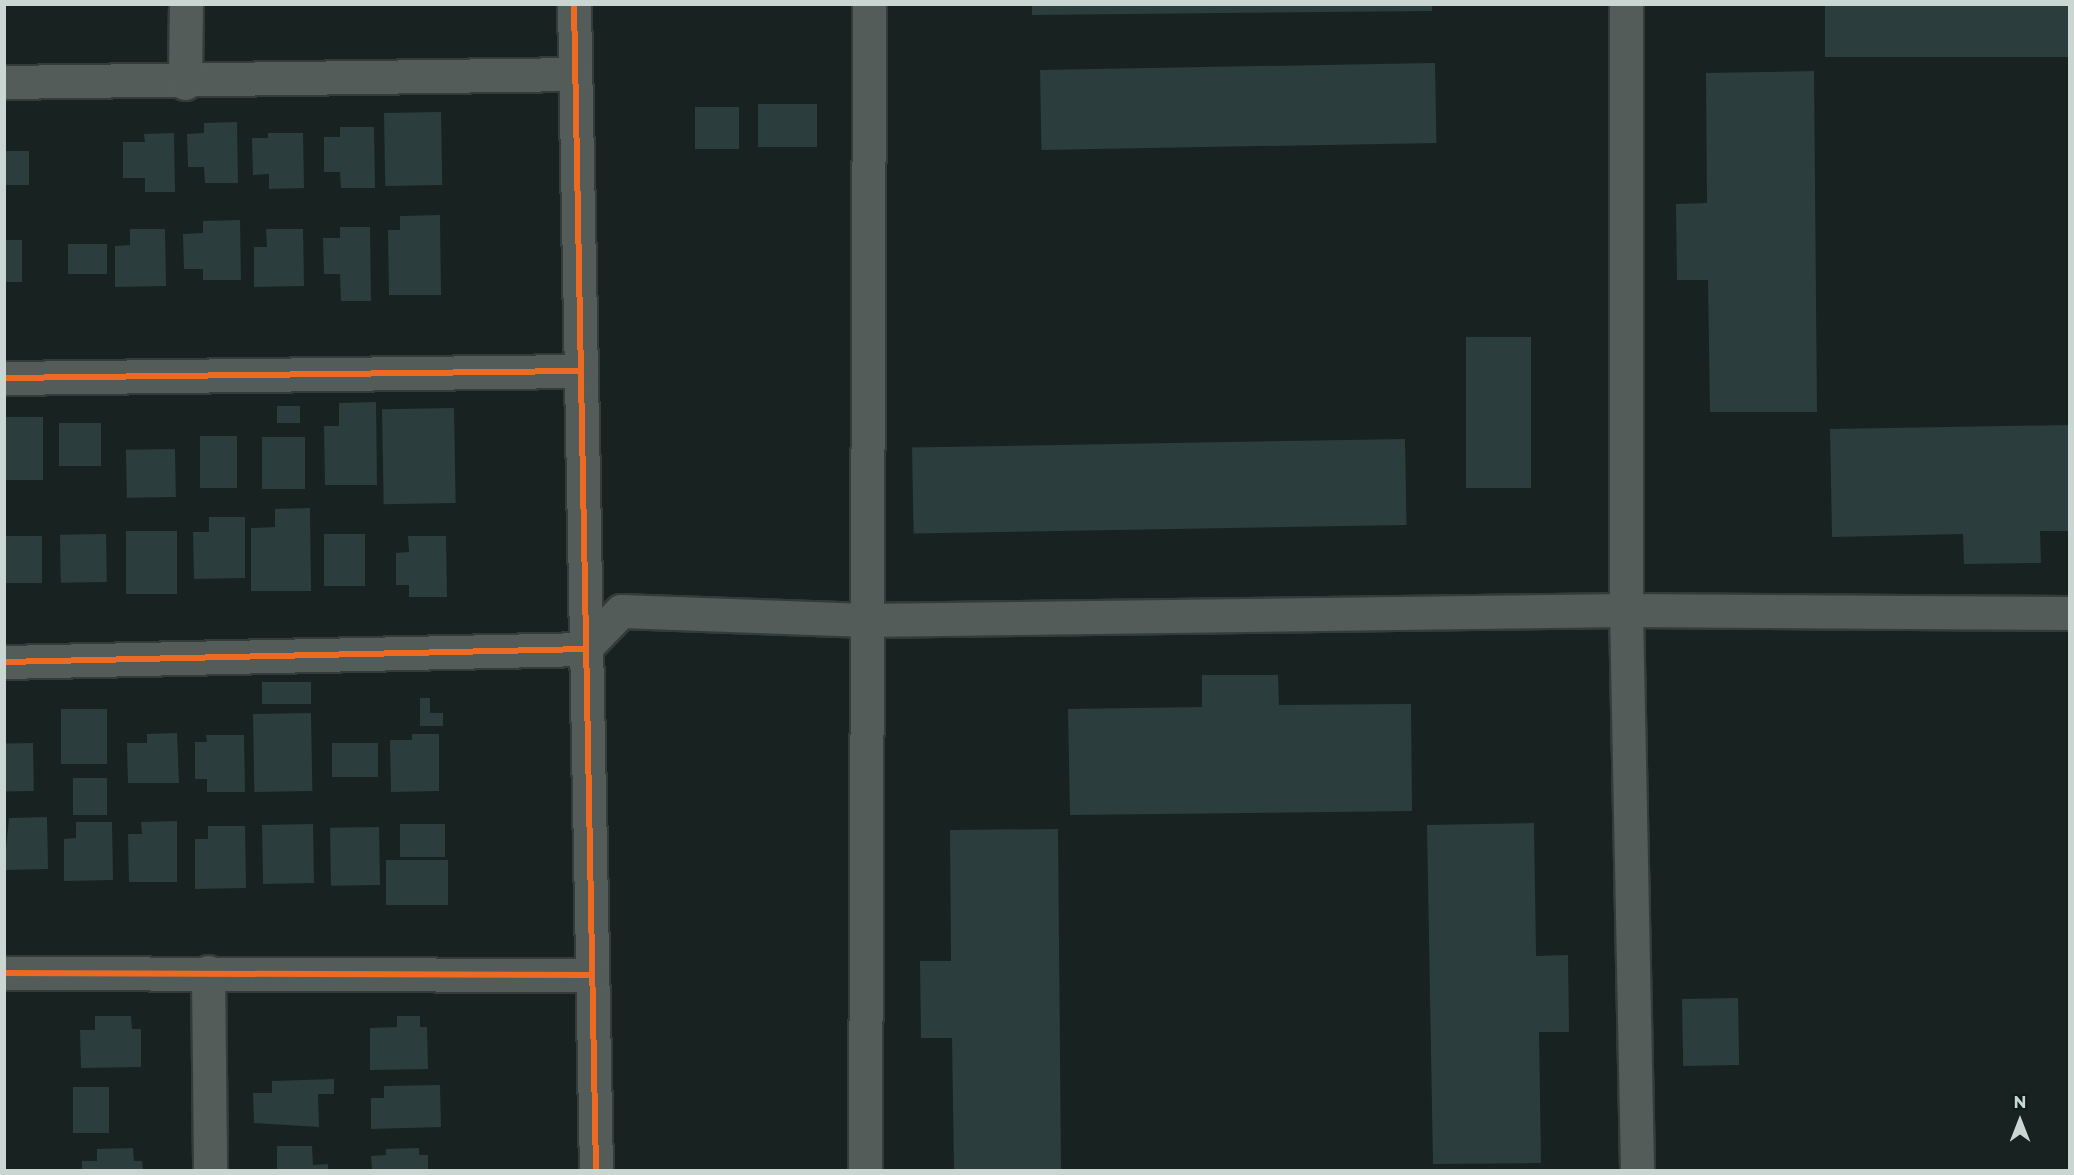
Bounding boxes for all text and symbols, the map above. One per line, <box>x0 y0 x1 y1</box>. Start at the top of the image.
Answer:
north arrow <box>1990 1091 2050 1151</box>
text: N <box>2014 1093 2026 1112</box>

